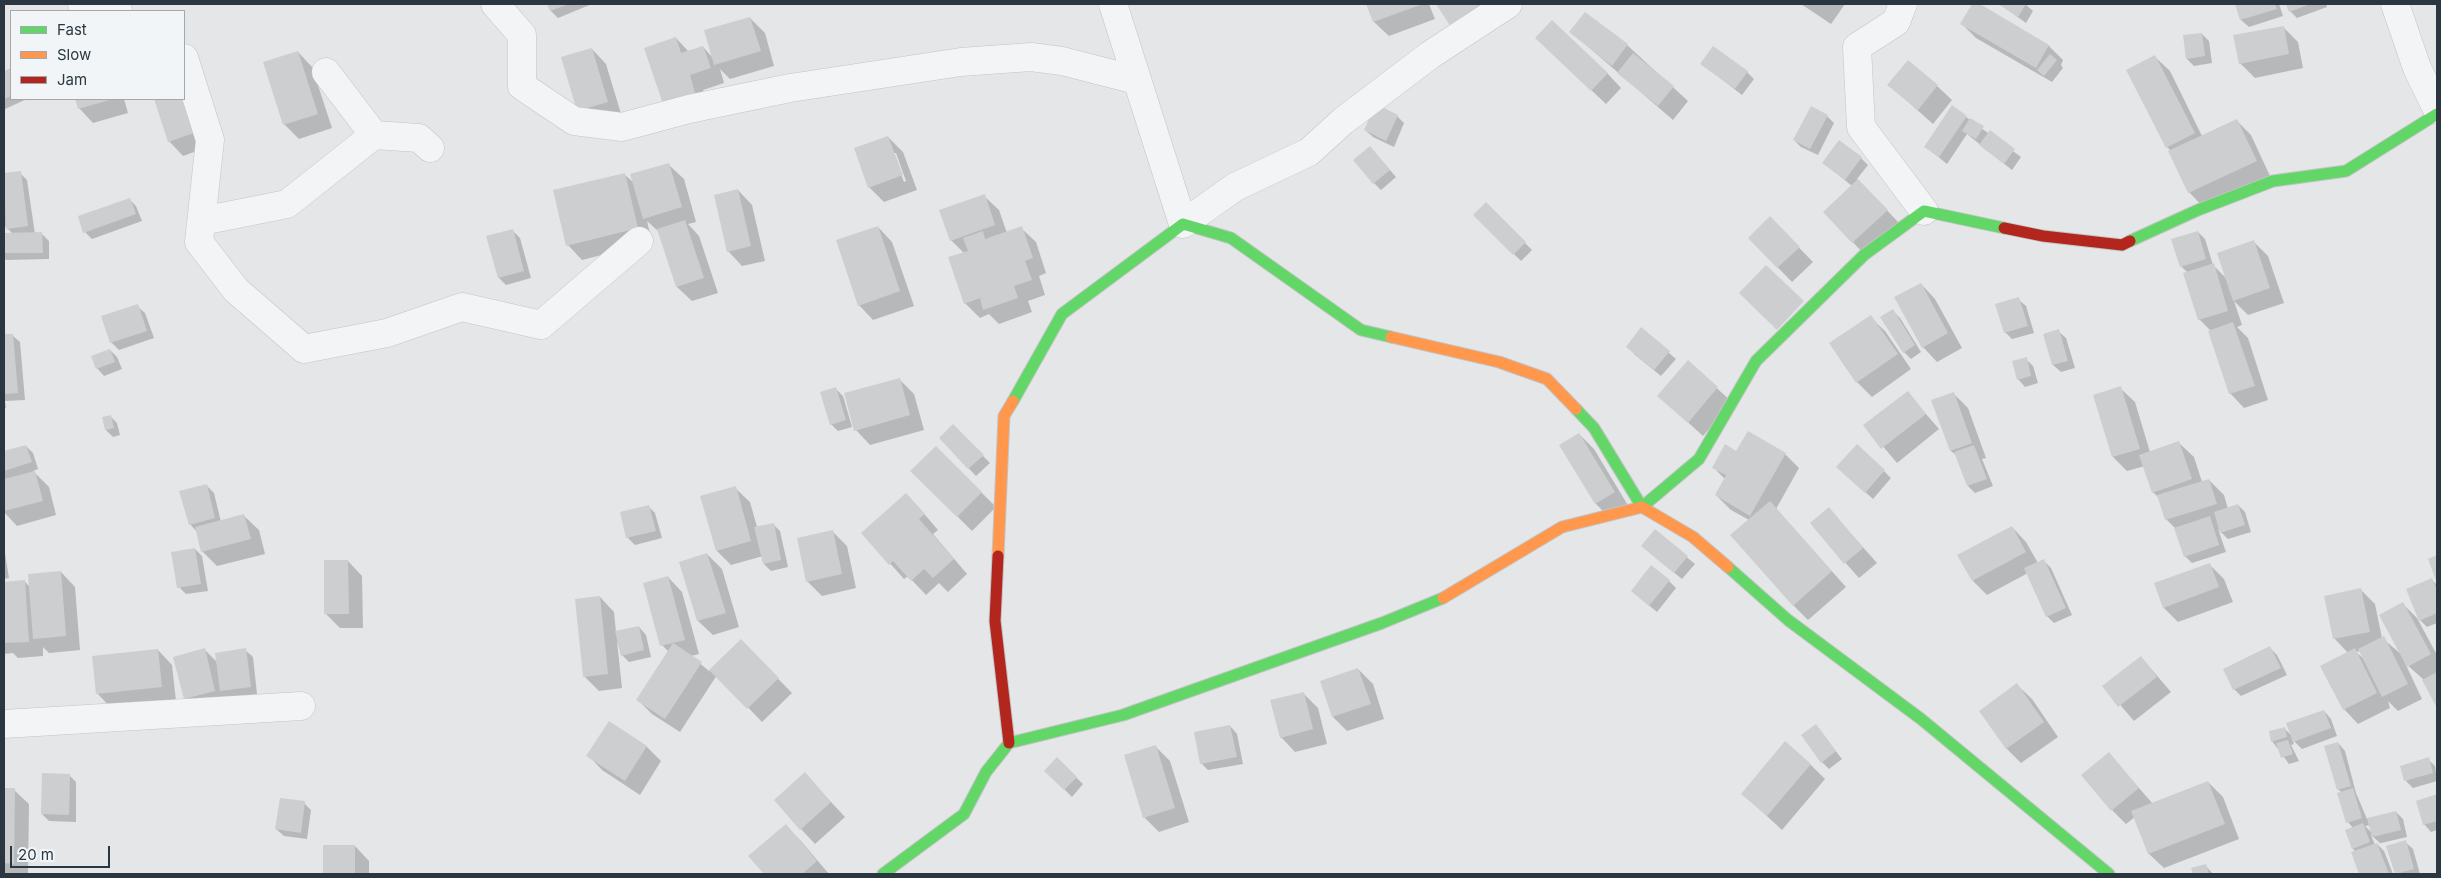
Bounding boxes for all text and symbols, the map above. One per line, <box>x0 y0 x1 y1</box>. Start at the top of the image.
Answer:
legend <box>10 10 185 100</box>
text: Fast <box>57 20 87 39</box>
text: Slow <box>57 45 91 64</box>
text: Jam <box>57 70 87 89</box>
scale bar <box>12 836 112 868</box>
text: 20 m <box>18 845 54 864</box>

